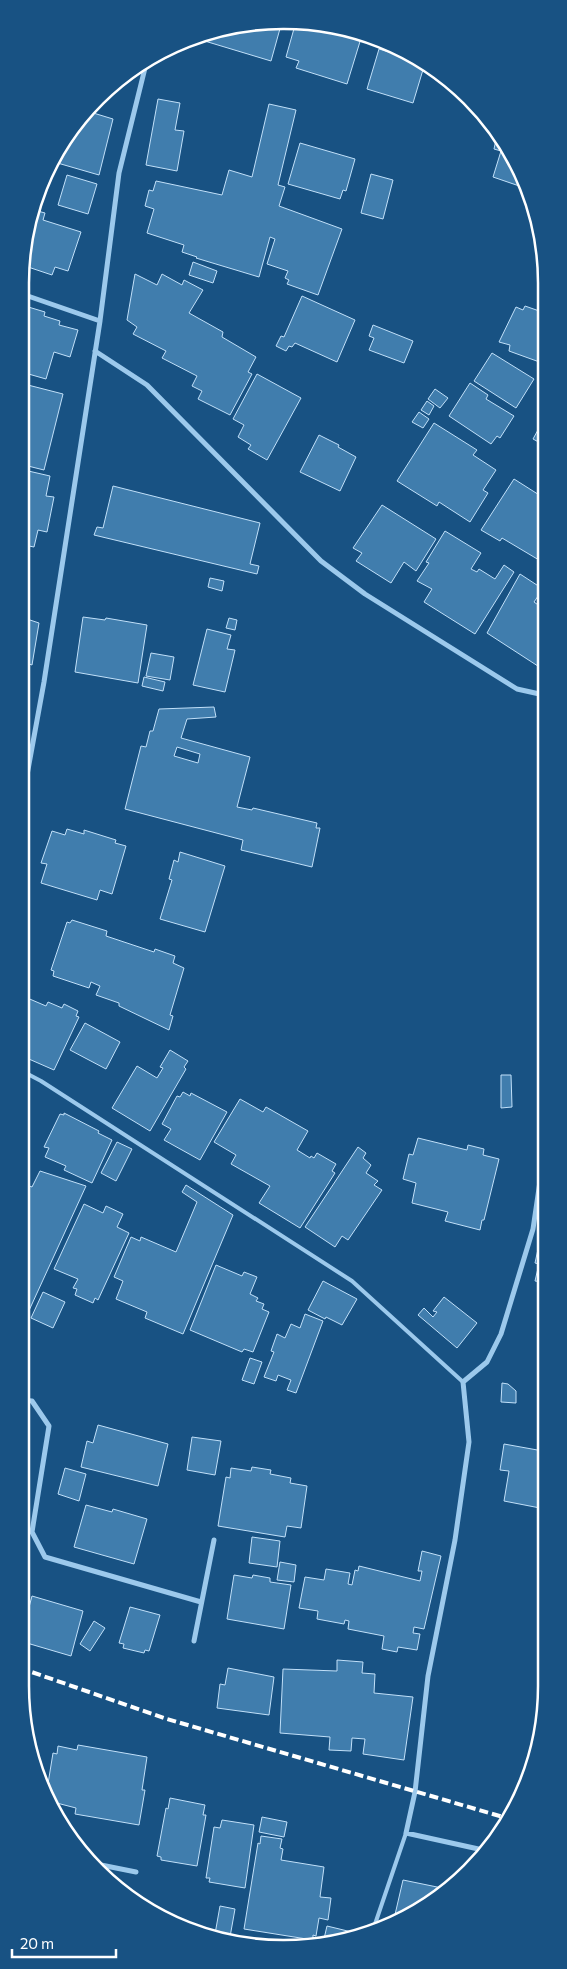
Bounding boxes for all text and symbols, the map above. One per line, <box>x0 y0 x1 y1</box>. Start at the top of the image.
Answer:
scale bar <box>12 1926 116 1958</box>
text: 20 m <box>20 1934 54 1952</box>

